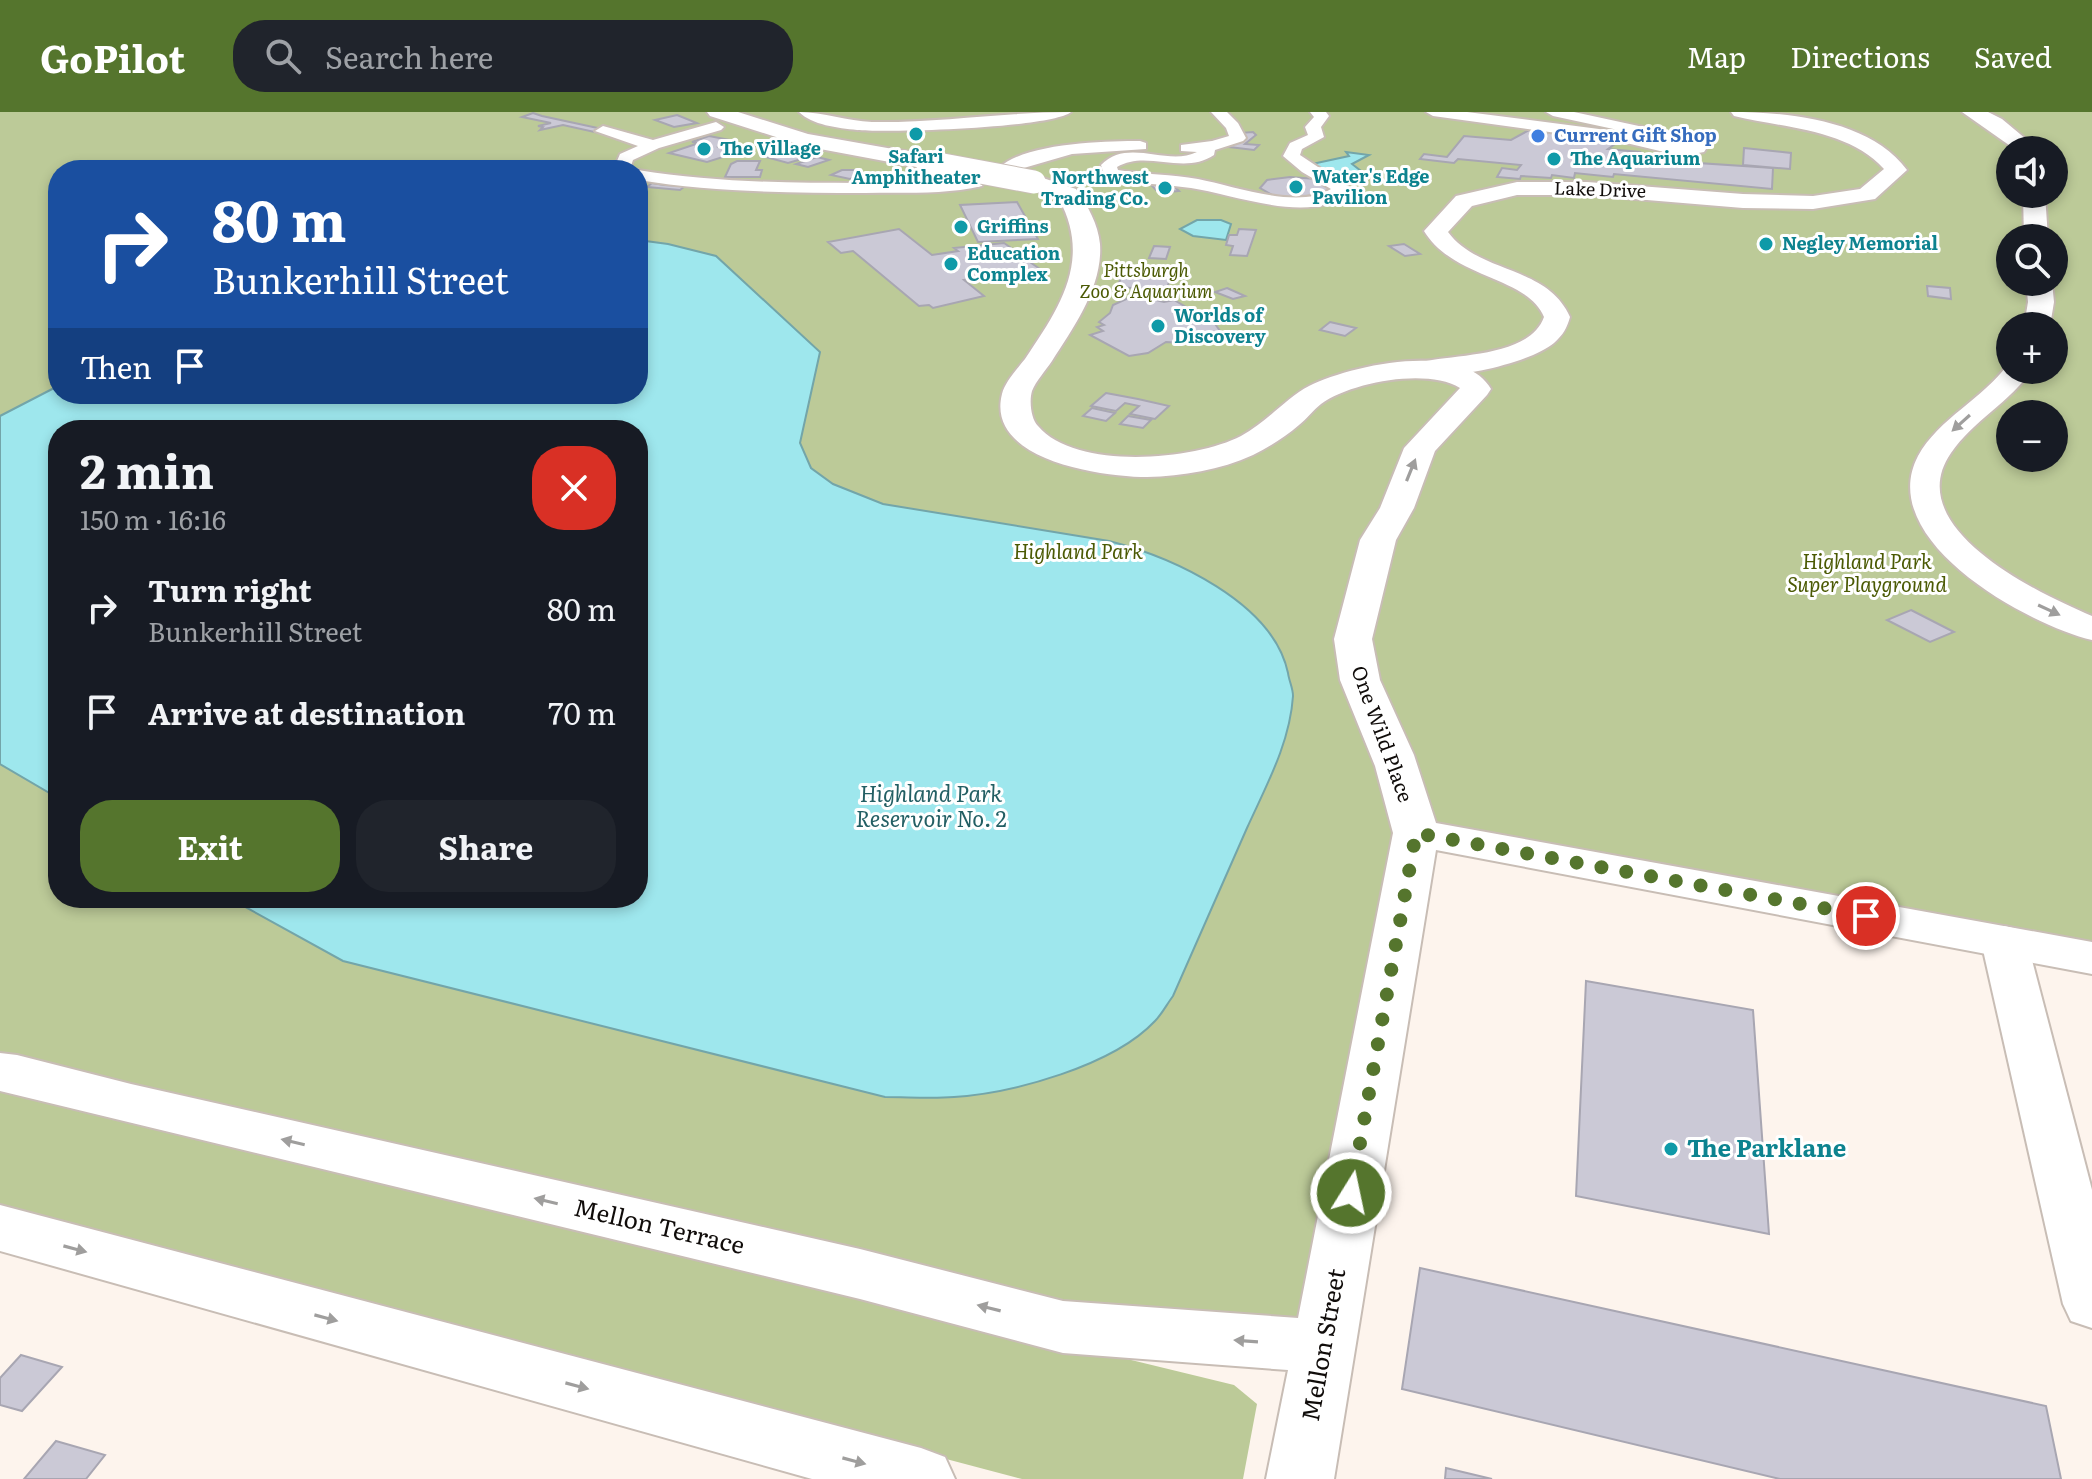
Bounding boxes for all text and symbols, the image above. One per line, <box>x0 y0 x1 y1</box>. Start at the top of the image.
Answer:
search box <box>233 20 793 92</box>
text: GoPilot <box>40 28 185 85</box>
icon: search <box>261 34 305 78</box>
text: Search here <box>325 34 493 78</box>
text: Map <box>1687 35 1746 77</box>
text: Directions <box>1790 35 1930 77</box>
text: Saved <box>1974 35 2052 77</box>
place label: Current Gift Shop <box>1554 121 1717 148</box>
marker: Safari Amphitheater <box>907 125 925 143</box>
marker: Current Gift Shop <box>1529 127 1547 145</box>
place label: The Village <box>720 134 821 161</box>
map controls <box>1996 136 2068 472</box>
button: sound <box>1996 136 2068 208</box>
marker: The Village <box>695 140 713 158</box>
place label: Safari Amphitheater <box>851 142 981 190</box>
place label: The Aquarium <box>1570 144 1700 171</box>
marker: The Aquarium <box>1545 150 1563 168</box>
place label: Water's Edge Pavilion <box>1312 162 1430 210</box>
place label: Northwest Trading Co. <box>1041 163 1149 211</box>
street label: Lake Drive <box>1554 173 1647 204</box>
text: 80 m <box>212 176 347 259</box>
marker: Water's Edge Pavilion <box>1287 178 1305 196</box>
marker: Northwest Trading Co. <box>1156 179 1174 197</box>
icon: right <box>80 192 184 296</box>
place label: Griffins <box>977 212 1048 239</box>
marker: Griffins <box>952 218 970 236</box>
button: search <box>1996 224 2068 296</box>
place label: Negley Memorial <box>1782 229 1939 256</box>
marker: Negley Memorial <box>1757 235 1775 253</box>
place label: Education Complex <box>967 239 1061 287</box>
text: Bunkerhill Street <box>212 252 509 305</box>
marker: Education Complex <box>942 255 960 273</box>
park label: Pittsburgh Zoo & Aquarium <box>1079 256 1213 304</box>
place label: Worlds of Discovery <box>1174 301 1266 349</box>
button: + <box>1996 312 2068 384</box>
marker: Worlds of Discovery <box>1149 317 1167 335</box>
text: Then <box>80 344 152 388</box>
icon: arrive <box>168 344 212 388</box>
button: − <box>1996 400 2068 472</box>
one-way arrow <box>1951 414 1970 432</box>
text: 2 min <box>80 433 214 504</box>
button: close <box>532 446 616 530</box>
one-way arrow <box>1404 458 1417 482</box>
text: 150 m · 16:16 <box>80 499 226 538</box>
park label: Highland Park <box>1013 535 1143 565</box>
park label: Highland Park Super Playground <box>1787 545 1947 598</box>
text: Turn right <box>148 567 312 611</box>
icon: right <box>80 586 124 630</box>
text: 80 m <box>547 586 616 630</box>
one-way arrow <box>2038 603 2061 617</box>
text: Bunkerhill Street <box>148 611 362 650</box>
street label: One Wild Place <box>1345 661 1422 806</box>
icon: arrive <box>80 690 124 734</box>
text: Arrive at destination <box>148 690 465 734</box>
text: 70 m <box>548 690 616 734</box>
water label: Highland Park Reservoir No. 2 <box>855 776 1007 834</box>
button: Exit <box>80 800 340 892</box>
button: Share <box>356 800 616 892</box>
pin <box>1832 882 1900 950</box>
icon: arrive <box>1844 894 1888 938</box>
place label: The Parklane <box>1687 1129 1846 1164</box>
one-way arrow <box>280 1135 305 1147</box>
marker: The Parklane <box>1662 1140 1680 1158</box>
position arrow <box>1309 1151 1393 1235</box>
street label: Mellon Terrace <box>571 1188 748 1261</box>
one-way arrow <box>533 1194 558 1207</box>
one-way arrow <box>64 1243 88 1256</box>
street label: Mellon Street <box>1291 1265 1352 1424</box>
one-way arrow <box>976 1301 1001 1313</box>
one-way arrow <box>313 1312 338 1324</box>
one-way arrow <box>1233 1334 1258 1347</box>
one-way arrow <box>565 1380 589 1393</box>
one-way arrow <box>843 1455 867 1468</box>

